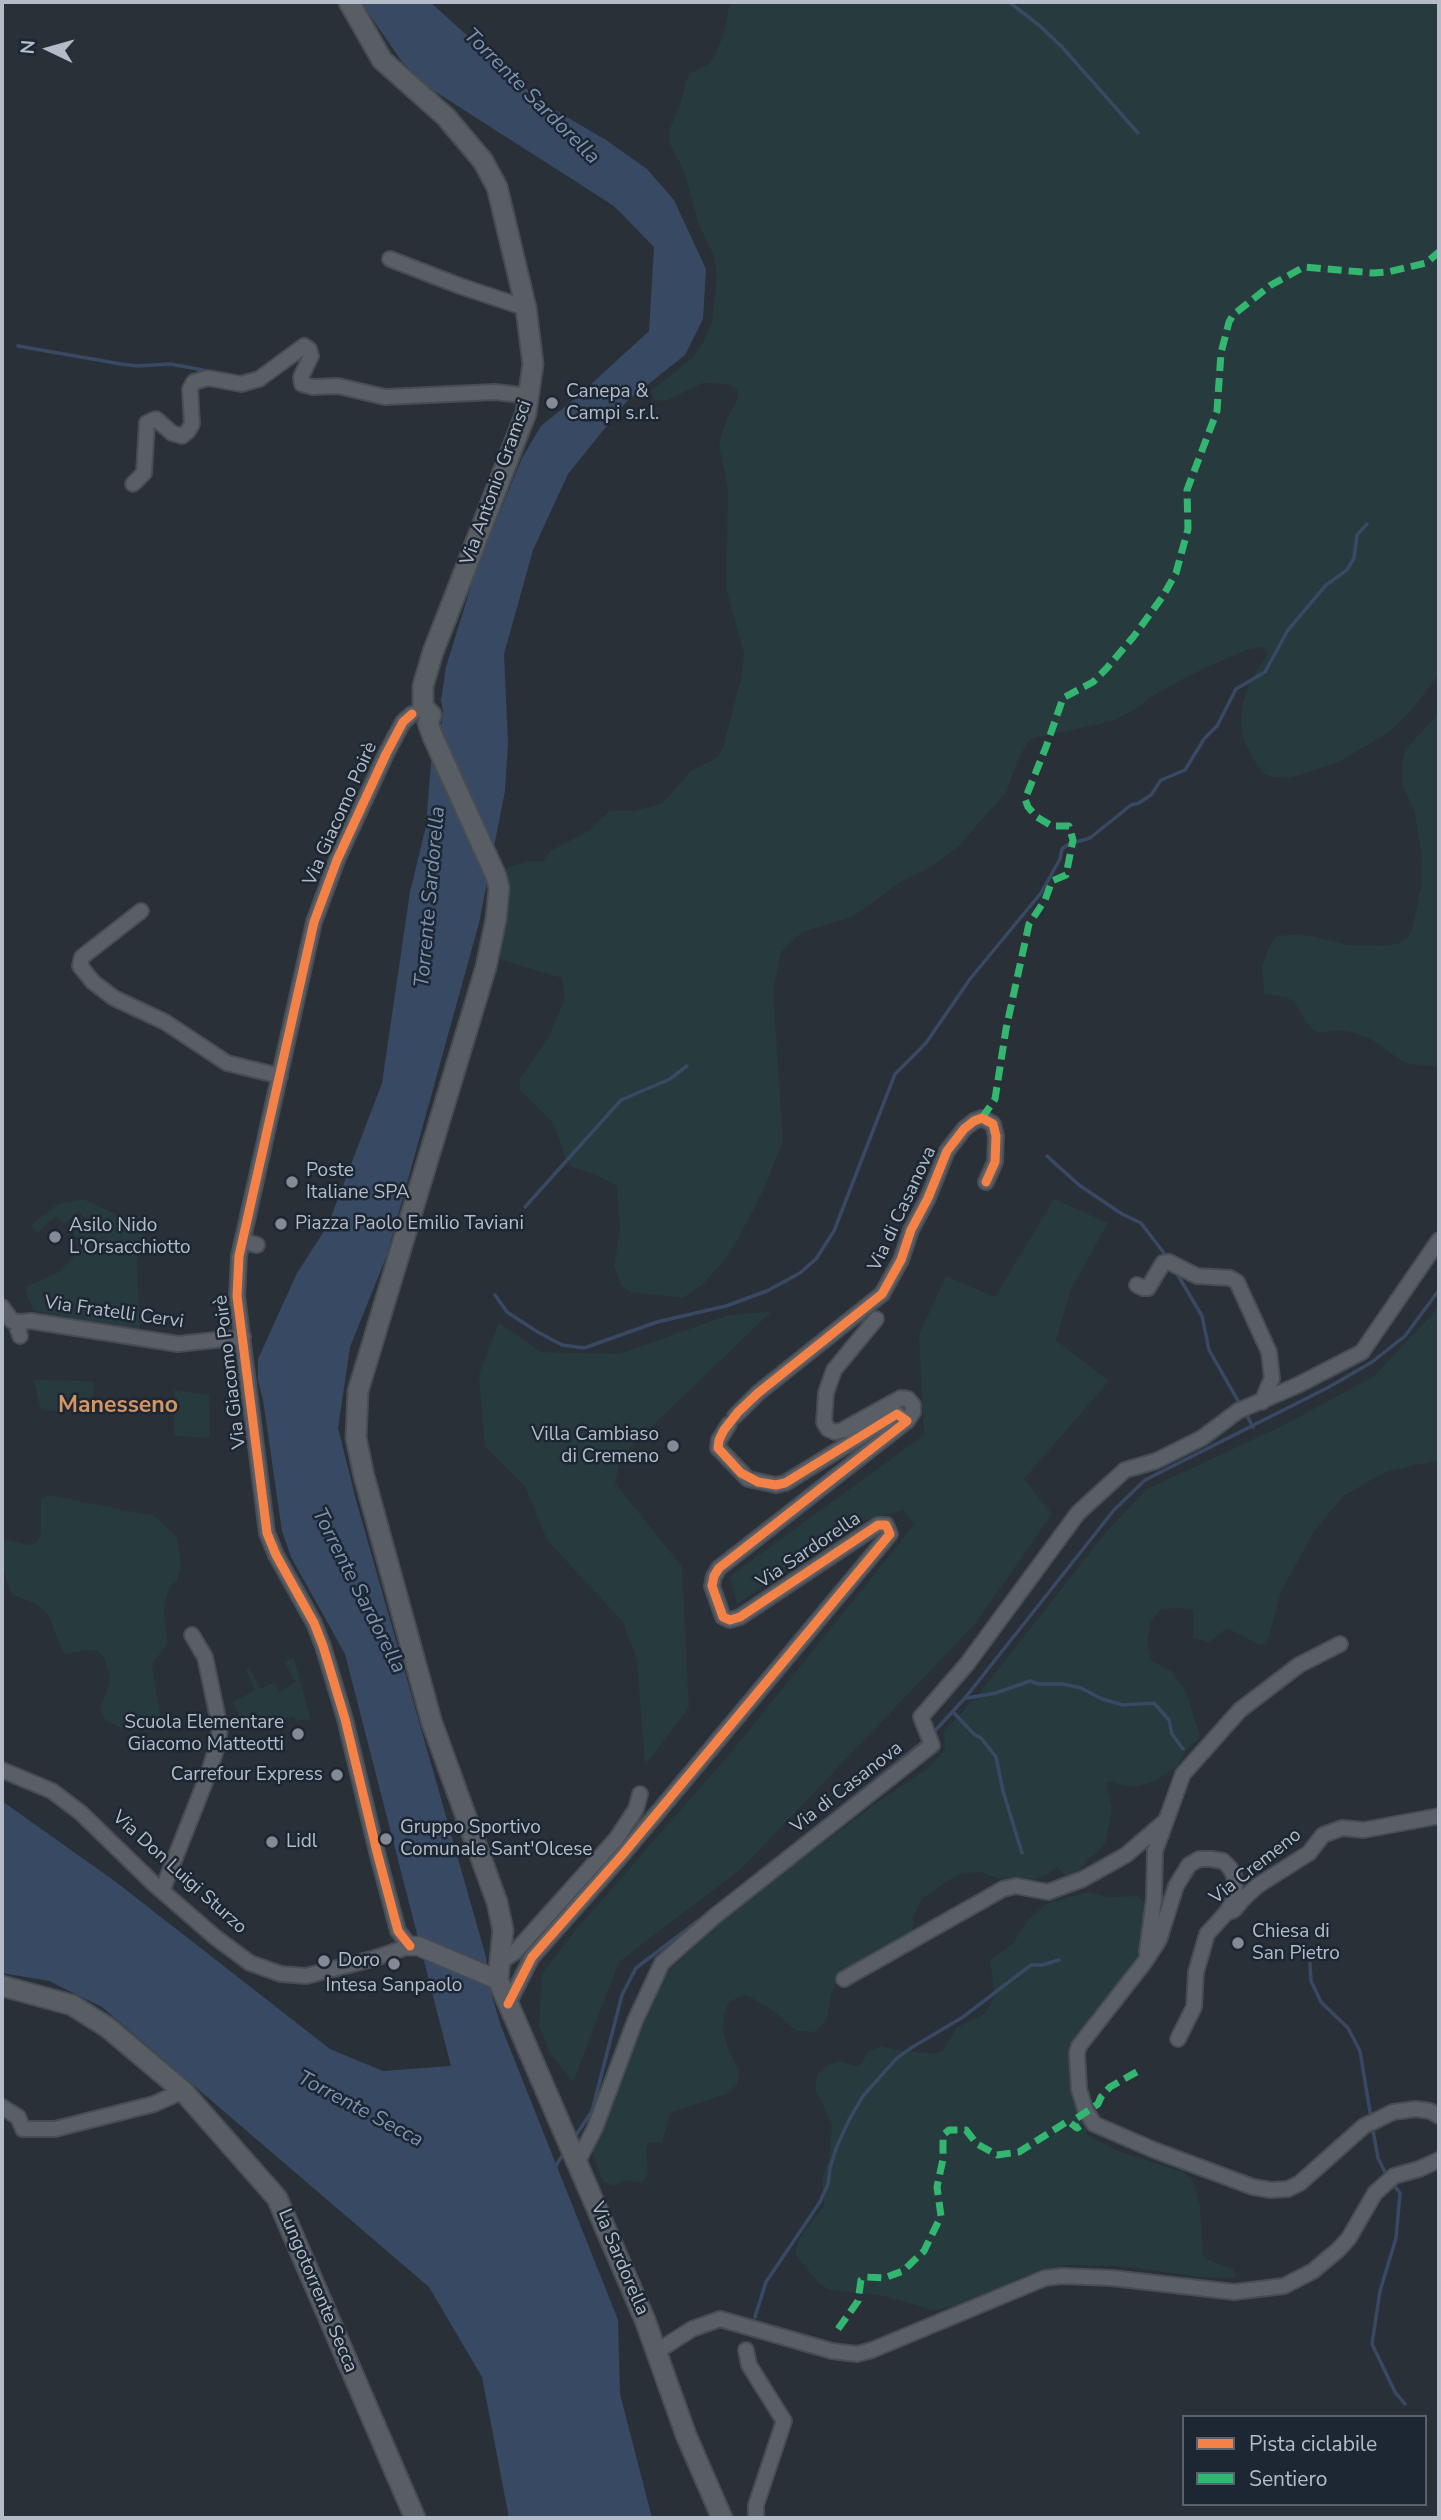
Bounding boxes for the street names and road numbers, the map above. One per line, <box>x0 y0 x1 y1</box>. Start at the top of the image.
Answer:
street label: Via Antonio Gramsci <box>457 397 537 569</box>
street label: Via Giacomo Poirè <box>299 739 383 889</box>
street label: Via di Casanova <box>864 1143 942 1275</box>
street label: Via Fratelli Cervi <box>43 1292 185 1334</box>
street label: Via Giacomo Poirè <box>210 1294 252 1450</box>
street label: Via Sardorella <box>753 1508 865 1594</box>
street label: Via di Casanova <box>787 1737 907 1839</box>
street label: Via Don Luigi Sturzo <box>107 1807 251 1939</box>
street label: Via Cremeno <box>1206 1824 1306 1910</box>
street label: Via Sardorella <box>585 2199 653 2319</box>
street label: Lungotorrente Secca <box>272 2206 362 2376</box>

